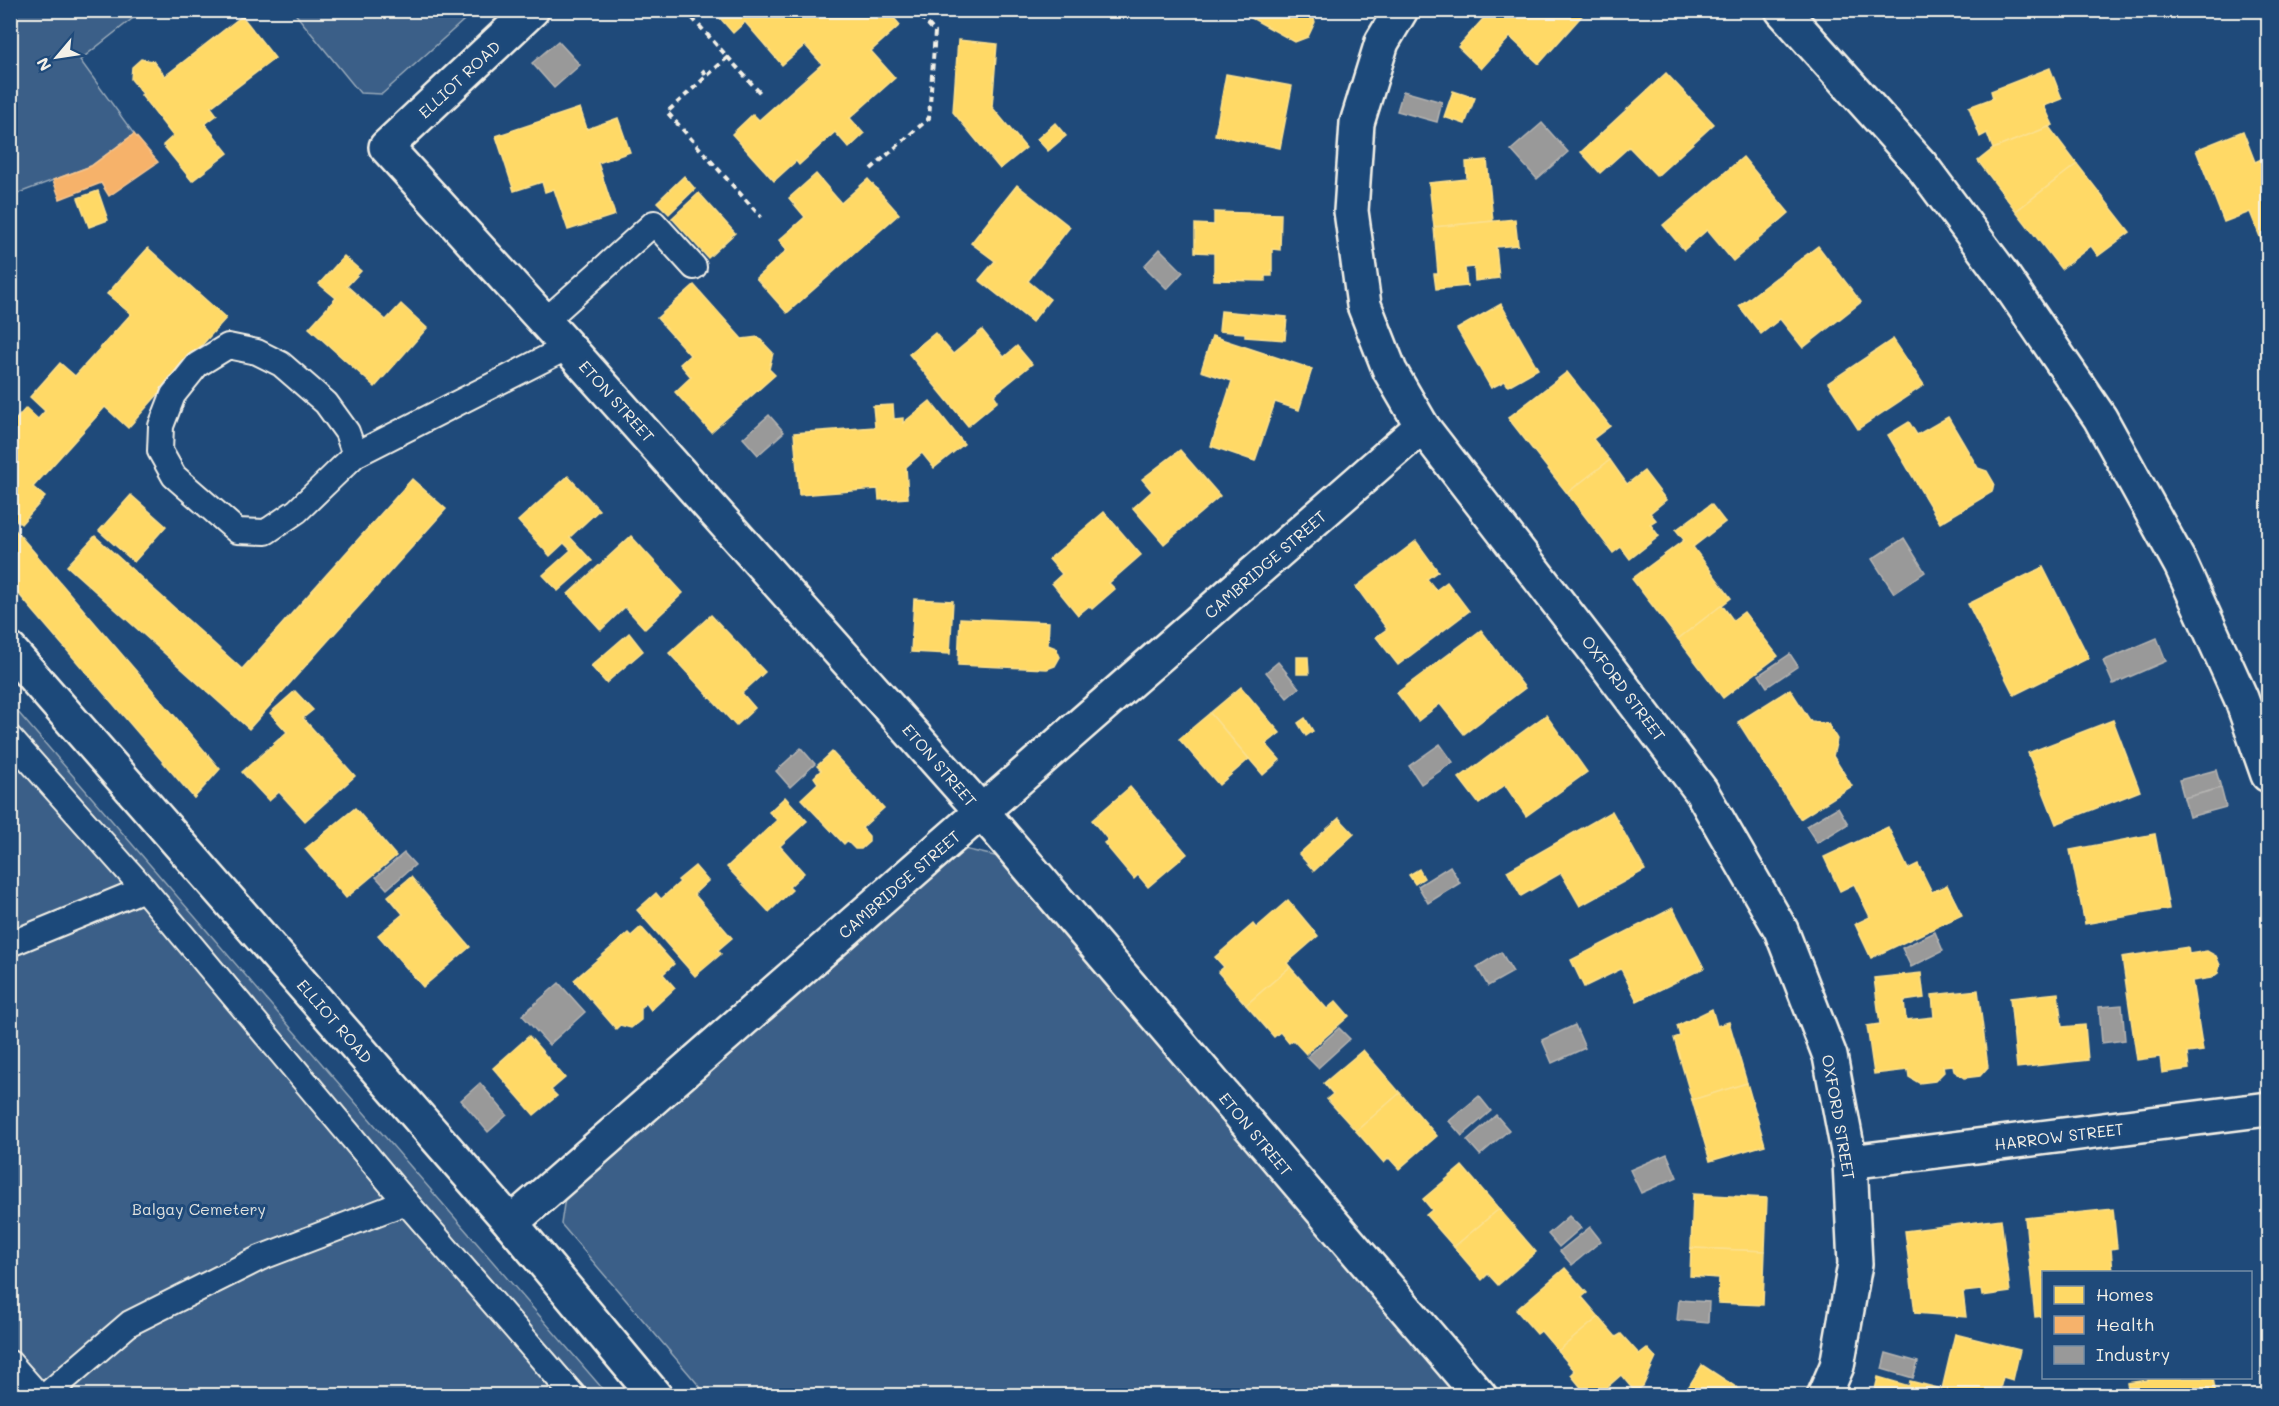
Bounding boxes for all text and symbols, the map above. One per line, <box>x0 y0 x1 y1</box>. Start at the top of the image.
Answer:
north arrow <box>27 27 87 87</box>
street label: ELLIOT ROAD <box>414 36 504 122</box>
text: N <box>31 54 56 75</box>
street label: ETON STREET <box>575 356 659 446</box>
street label: CAMBRIDGE STREET <box>1200 505 1330 623</box>
street label: OXFORD STREET <box>1577 631 1671 745</box>
street label: ETON STREET <box>898 719 982 811</box>
street label: CAMBRIDGE STREET <box>834 825 964 943</box>
street label: ELLIOT ROAD <box>293 975 377 1067</box>
street label: OXFORD STREET <box>1818 1053 1860 1181</box>
street label: ETON STREET <box>1215 1088 1297 1180</box>
street label: HARROW STREET <box>1993 1118 2125 1154</box>
park label: Balgay Cemetery <box>132 1198 266 1219</box>
legend <box>2042 1271 2252 1379</box>
text: Homes <box>2096 1282 2154 1306</box>
text: Health <box>2096 1312 2154 1336</box>
text: Industry <box>2096 1342 2170 1366</box>

